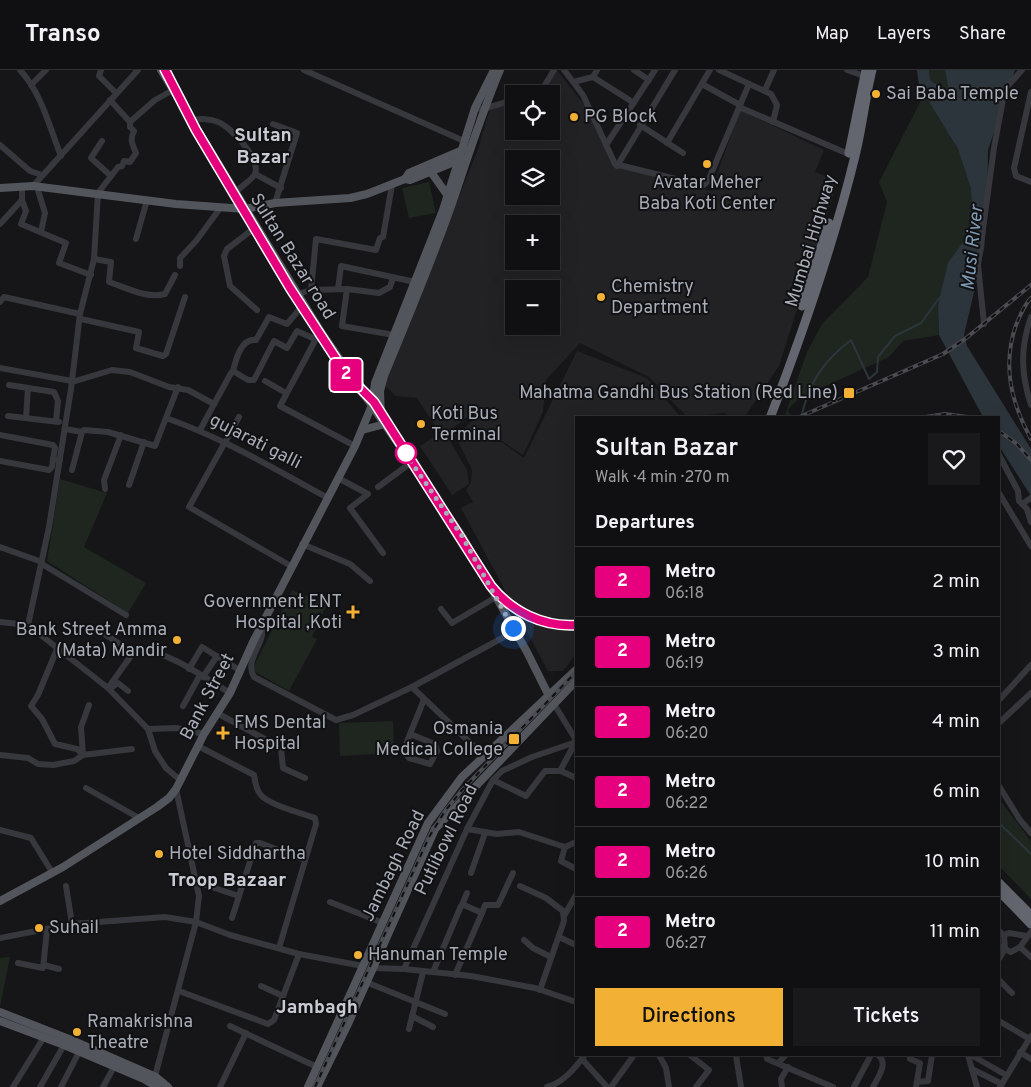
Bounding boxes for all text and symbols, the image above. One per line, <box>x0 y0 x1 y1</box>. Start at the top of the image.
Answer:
text: Transo <box>25 20 101 50</box>
text: Map <box>815 23 849 46</box>
text: Layers <box>877 23 931 46</box>
text: Share <box>959 23 1006 46</box>
place label: Sai Baba Temple <box>886 83 1019 106</box>
map controls <box>505 85 560 335</box>
button: locate <box>505 85 560 140</box>
marker: Sai Baba Temple <box>870 88 882 100</box>
place label: PG Block <box>584 106 657 129</box>
marker: PG Block <box>568 111 580 123</box>
district label: Sultan Bazar <box>234 124 292 170</box>
button: layers <box>505 150 560 205</box>
marker: Avatar Meher Baba Koti Center <box>701 158 713 170</box>
place label: Avatar Meher Baba Koti Center <box>639 172 776 216</box>
street label: Mumbai Highway <box>781 172 843 310</box>
street label: Sultan Bazar road <box>244 190 340 324</box>
water label: Musi River <box>957 202 990 292</box>
button: + <box>505 215 560 270</box>
place label: Chemistry Department <box>611 276 709 320</box>
button: − <box>505 280 560 335</box>
marker: Chemistry Department <box>595 291 607 303</box>
line badge: 2 <box>330 359 362 391</box>
text: 2 <box>340 363 352 386</box>
place label: Mahatma Gandhi Bus Station (Red Line) <box>519 382 838 405</box>
marker: Mahatma Gandhi Bus Station (Red Line) <box>842 386 856 400</box>
place label: Koti Bus Terminal <box>431 403 501 447</box>
street label: gujarati galli <box>205 409 305 475</box>
marker: Koti Bus Terminal <box>415 418 427 430</box>
button: heart <box>928 433 980 485</box>
text: Sultan Bazar <box>595 434 738 464</box>
unlabelled marker <box>395 442 417 464</box>
text: Walk · 4 min · 270 m <box>595 468 730 488</box>
text: Departures <box>595 511 695 535</box>
text: Metro <box>665 560 716 584</box>
text: 2 <box>617 570 628 593</box>
text: 2 min <box>932 570 980 594</box>
text: 06:18 <box>665 584 704 604</box>
place label: Government ENT Hospital ,Koti <box>203 591 342 635</box>
marker: Government ENT Hospital ,Koti <box>346 605 360 619</box>
your location <box>501 616 526 641</box>
place label: Bank Street Amma (Mata) Mandir <box>16 619 167 663</box>
text: Metro <box>665 630 716 654</box>
marker: Bank Street Amma (Mata) Mandir <box>171 634 183 646</box>
text: 2 <box>617 640 628 663</box>
text: 3 min <box>932 640 980 664</box>
street label: Bank Street <box>176 650 240 744</box>
text: 06:19 <box>665 654 704 674</box>
text: Metro <box>665 700 716 724</box>
text: 2 <box>617 710 628 733</box>
text: 4 min <box>932 710 980 734</box>
place label: FMS Dental Hospital <box>234 712 326 756</box>
place label: Osmania Medical College <box>376 718 503 762</box>
text: 06:20 <box>665 724 709 744</box>
marker: FMS Dental Hospital <box>216 726 230 740</box>
marker: Osmania Medical College <box>507 732 521 746</box>
text: Metro <box>665 770 716 794</box>
text: 2 <box>617 780 628 803</box>
text: 6 min <box>933 780 980 804</box>
street label: Putlibowl Road <box>410 781 484 899</box>
text: 06:22 <box>665 794 708 814</box>
street label: Jambagh Road <box>357 807 431 925</box>
text: Metro <box>665 840 716 864</box>
place label: Hotel Siddhartha <box>169 843 306 866</box>
marker: Hotel Siddhartha <box>153 848 165 860</box>
text: 2 <box>617 850 628 873</box>
text: 10 min <box>925 850 980 874</box>
text: 06:26 <box>665 864 708 884</box>
district label: Troop Bazaar <box>168 869 286 893</box>
text: Metro <box>665 910 716 934</box>
place label: Suhail <box>49 917 99 940</box>
text: 2 <box>617 920 628 943</box>
text: 11 min <box>930 920 980 944</box>
marker: Suhail <box>33 922 45 934</box>
text: 06:27 <box>665 934 706 954</box>
place label: Hanuman Temple <box>368 944 508 967</box>
marker: Hanuman Temple <box>352 949 364 961</box>
button: Directions <box>595 988 783 1046</box>
button: Tickets <box>793 988 980 1046</box>
district label: Jambagh <box>276 996 358 1020</box>
place label: Ramakrishna Theatre <box>87 1011 193 1055</box>
marker: Ramakrishna Theatre <box>71 1026 83 1038</box>

